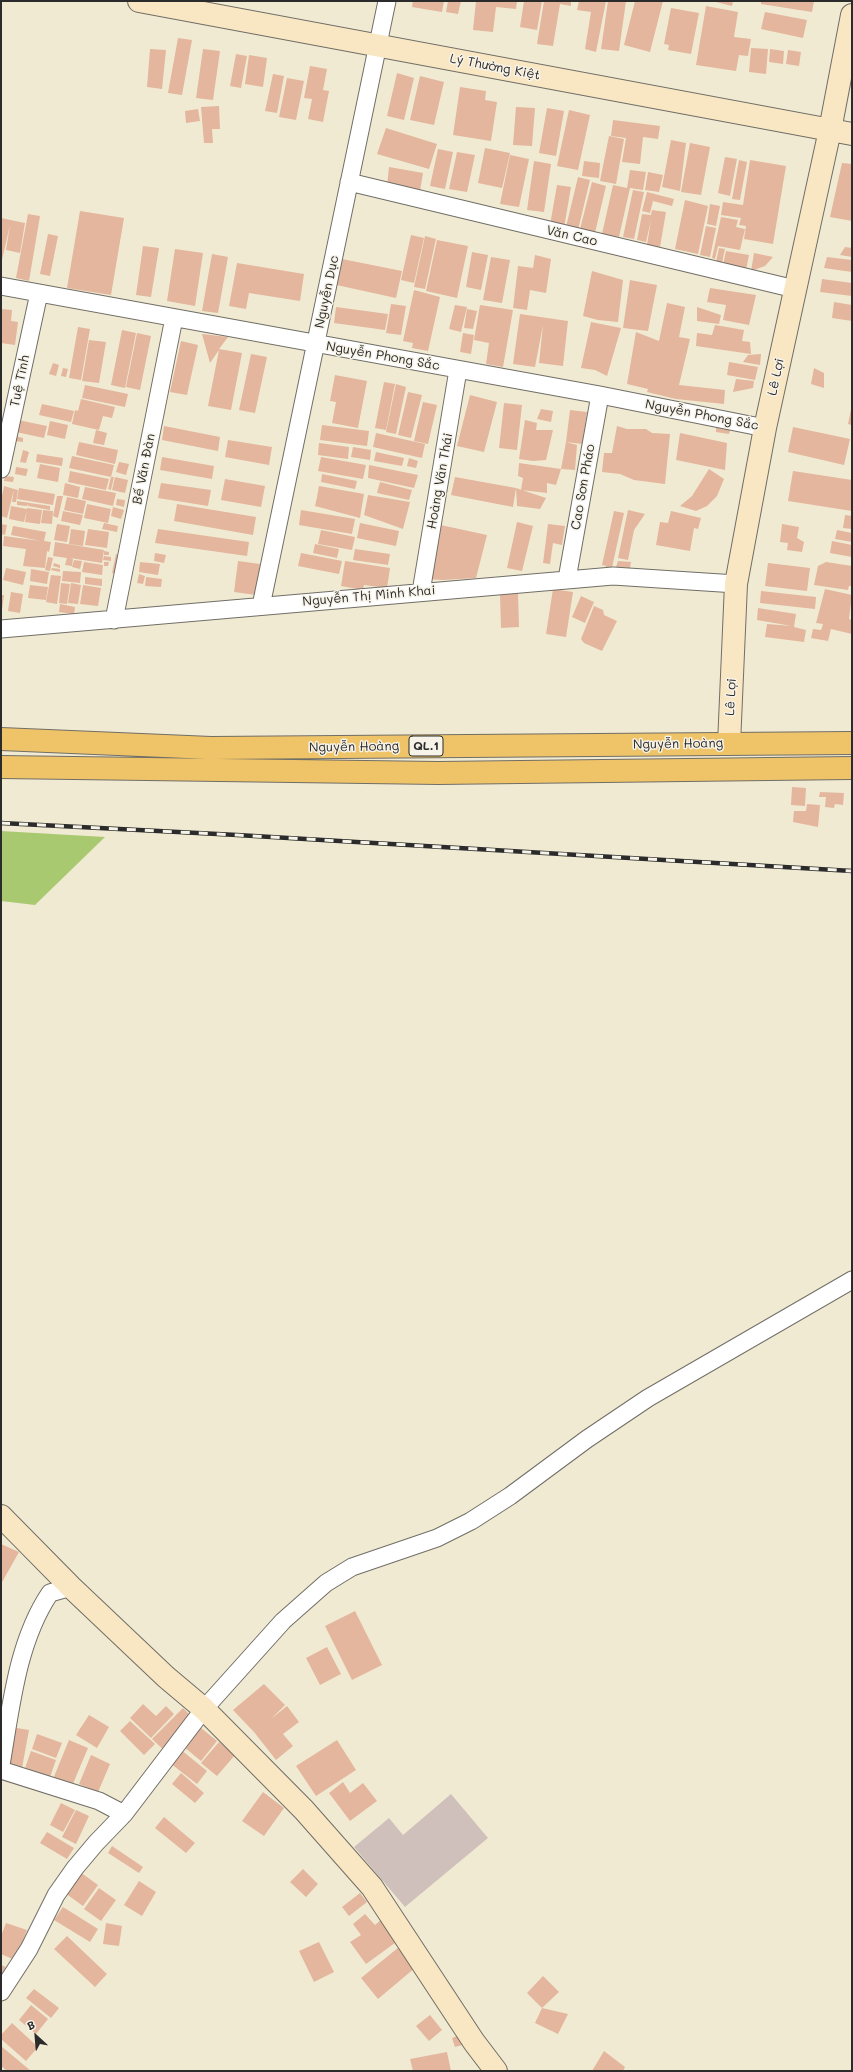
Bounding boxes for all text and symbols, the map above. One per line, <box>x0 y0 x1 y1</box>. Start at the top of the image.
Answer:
street label: Lý Thường Kiệt <box>448 51 542 83</box>
street label: Văn Cao <box>545 223 599 249</box>
street label: Nguyễn Dục <box>312 254 342 330</box>
street label: Nguyễn Phong Sắc <box>325 338 441 374</box>
street label: Tuệ Tĩnh <box>7 354 33 408</box>
street label: Lê Lợi <box>764 357 788 397</box>
street label: Nguyễn Phong Sắc <box>644 396 760 434</box>
street label: Bế Văn Đàn <box>129 432 159 506</box>
street label: Hoàng Văn Thái <box>424 432 456 530</box>
street label: Cao Sơn Pháo <box>568 443 598 531</box>
street label: Nguyễn Thị Minh Khai <box>302 582 436 610</box>
street label: Lê Lợi <box>722 678 740 716</box>
street label: Nguyễn Hoàng <box>633 735 723 753</box>
road number: QL.1 <box>409 736 443 756</box>
street label: Nguyễn Hoàng <box>309 738 399 756</box>
north arrow <box>16 2016 56 2056</box>
text: B <box>24 2016 37 2033</box>

